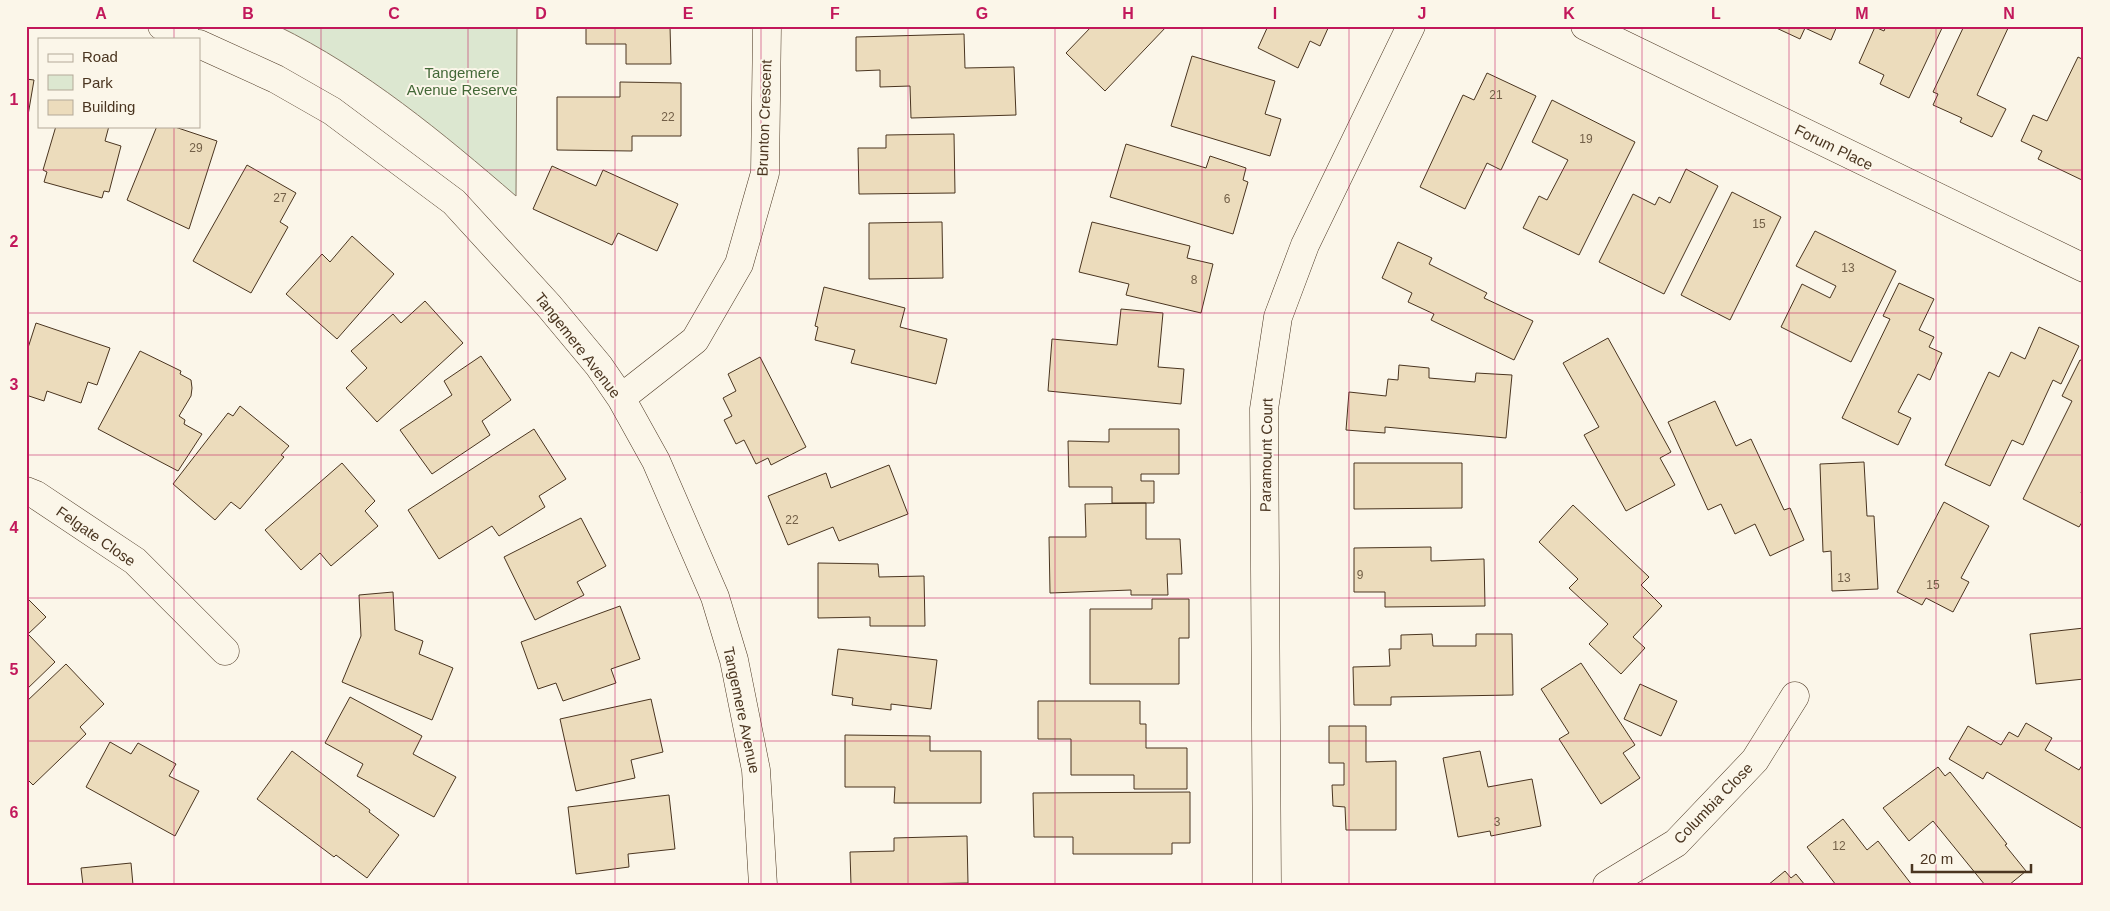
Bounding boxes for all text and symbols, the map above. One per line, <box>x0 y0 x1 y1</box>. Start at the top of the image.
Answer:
text: A <box>95 5 107 22</box>
text: B <box>242 5 254 22</box>
text: C <box>388 5 400 22</box>
text: D <box>535 5 547 22</box>
text: E <box>683 5 694 22</box>
text: F <box>830 5 840 22</box>
text: G <box>976 5 988 22</box>
text: H <box>1122 5 1134 22</box>
text: I <box>1273 5 1277 22</box>
text: J <box>1418 5 1426 22</box>
text: K <box>1563 5 1575 22</box>
text: L <box>1711 5 1721 22</box>
text: M <box>1855 5 1869 22</box>
text: N <box>2003 5 2015 22</box>
legend <box>38 38 200 128</box>
text: Road <box>82 48 118 65</box>
street label: Brunton Crescent <box>753 59 775 177</box>
park label: Tangemere Avenue Reserve <box>407 64 517 98</box>
text: Park <box>82 74 113 91</box>
house number: 21 <box>1489 88 1503 102</box>
text: 1 <box>10 91 19 108</box>
text: Building <box>82 98 135 115</box>
house number: 22 <box>661 110 675 124</box>
street label: Forum Place <box>1792 121 1876 173</box>
house number: 19 <box>1579 132 1593 146</box>
house number: 29 <box>189 141 203 155</box>
house number: 27 <box>273 191 287 205</box>
house number: 6 <box>1224 192 1231 206</box>
house number: 15 <box>1752 217 1766 231</box>
text: 2 <box>10 233 19 250</box>
house number: 13 <box>1841 261 1855 275</box>
house number: 8 <box>1191 273 1198 287</box>
street label: Tangemere Avenue <box>532 289 624 401</box>
text: 3 <box>10 376 19 393</box>
street label: Paramount Court <box>1257 397 1276 512</box>
street label: Felgate Close <box>53 502 139 570</box>
house number: 22 <box>785 513 799 527</box>
text: 4 <box>10 519 19 536</box>
house number: 9 <box>1357 568 1364 582</box>
house number: 13 <box>1837 571 1851 585</box>
house number: 15 <box>1926 578 1940 592</box>
street label: Tangemere Avenue <box>720 645 764 775</box>
text: 5 <box>10 661 19 678</box>
street label: Columbia Close <box>1670 759 1756 847</box>
text: 6 <box>10 804 19 821</box>
house number: 3 <box>1494 815 1501 829</box>
house number: 12 <box>1832 839 1846 853</box>
scale bar <box>1912 841 2031 873</box>
text: 20 m <box>1920 850 1953 867</box>

